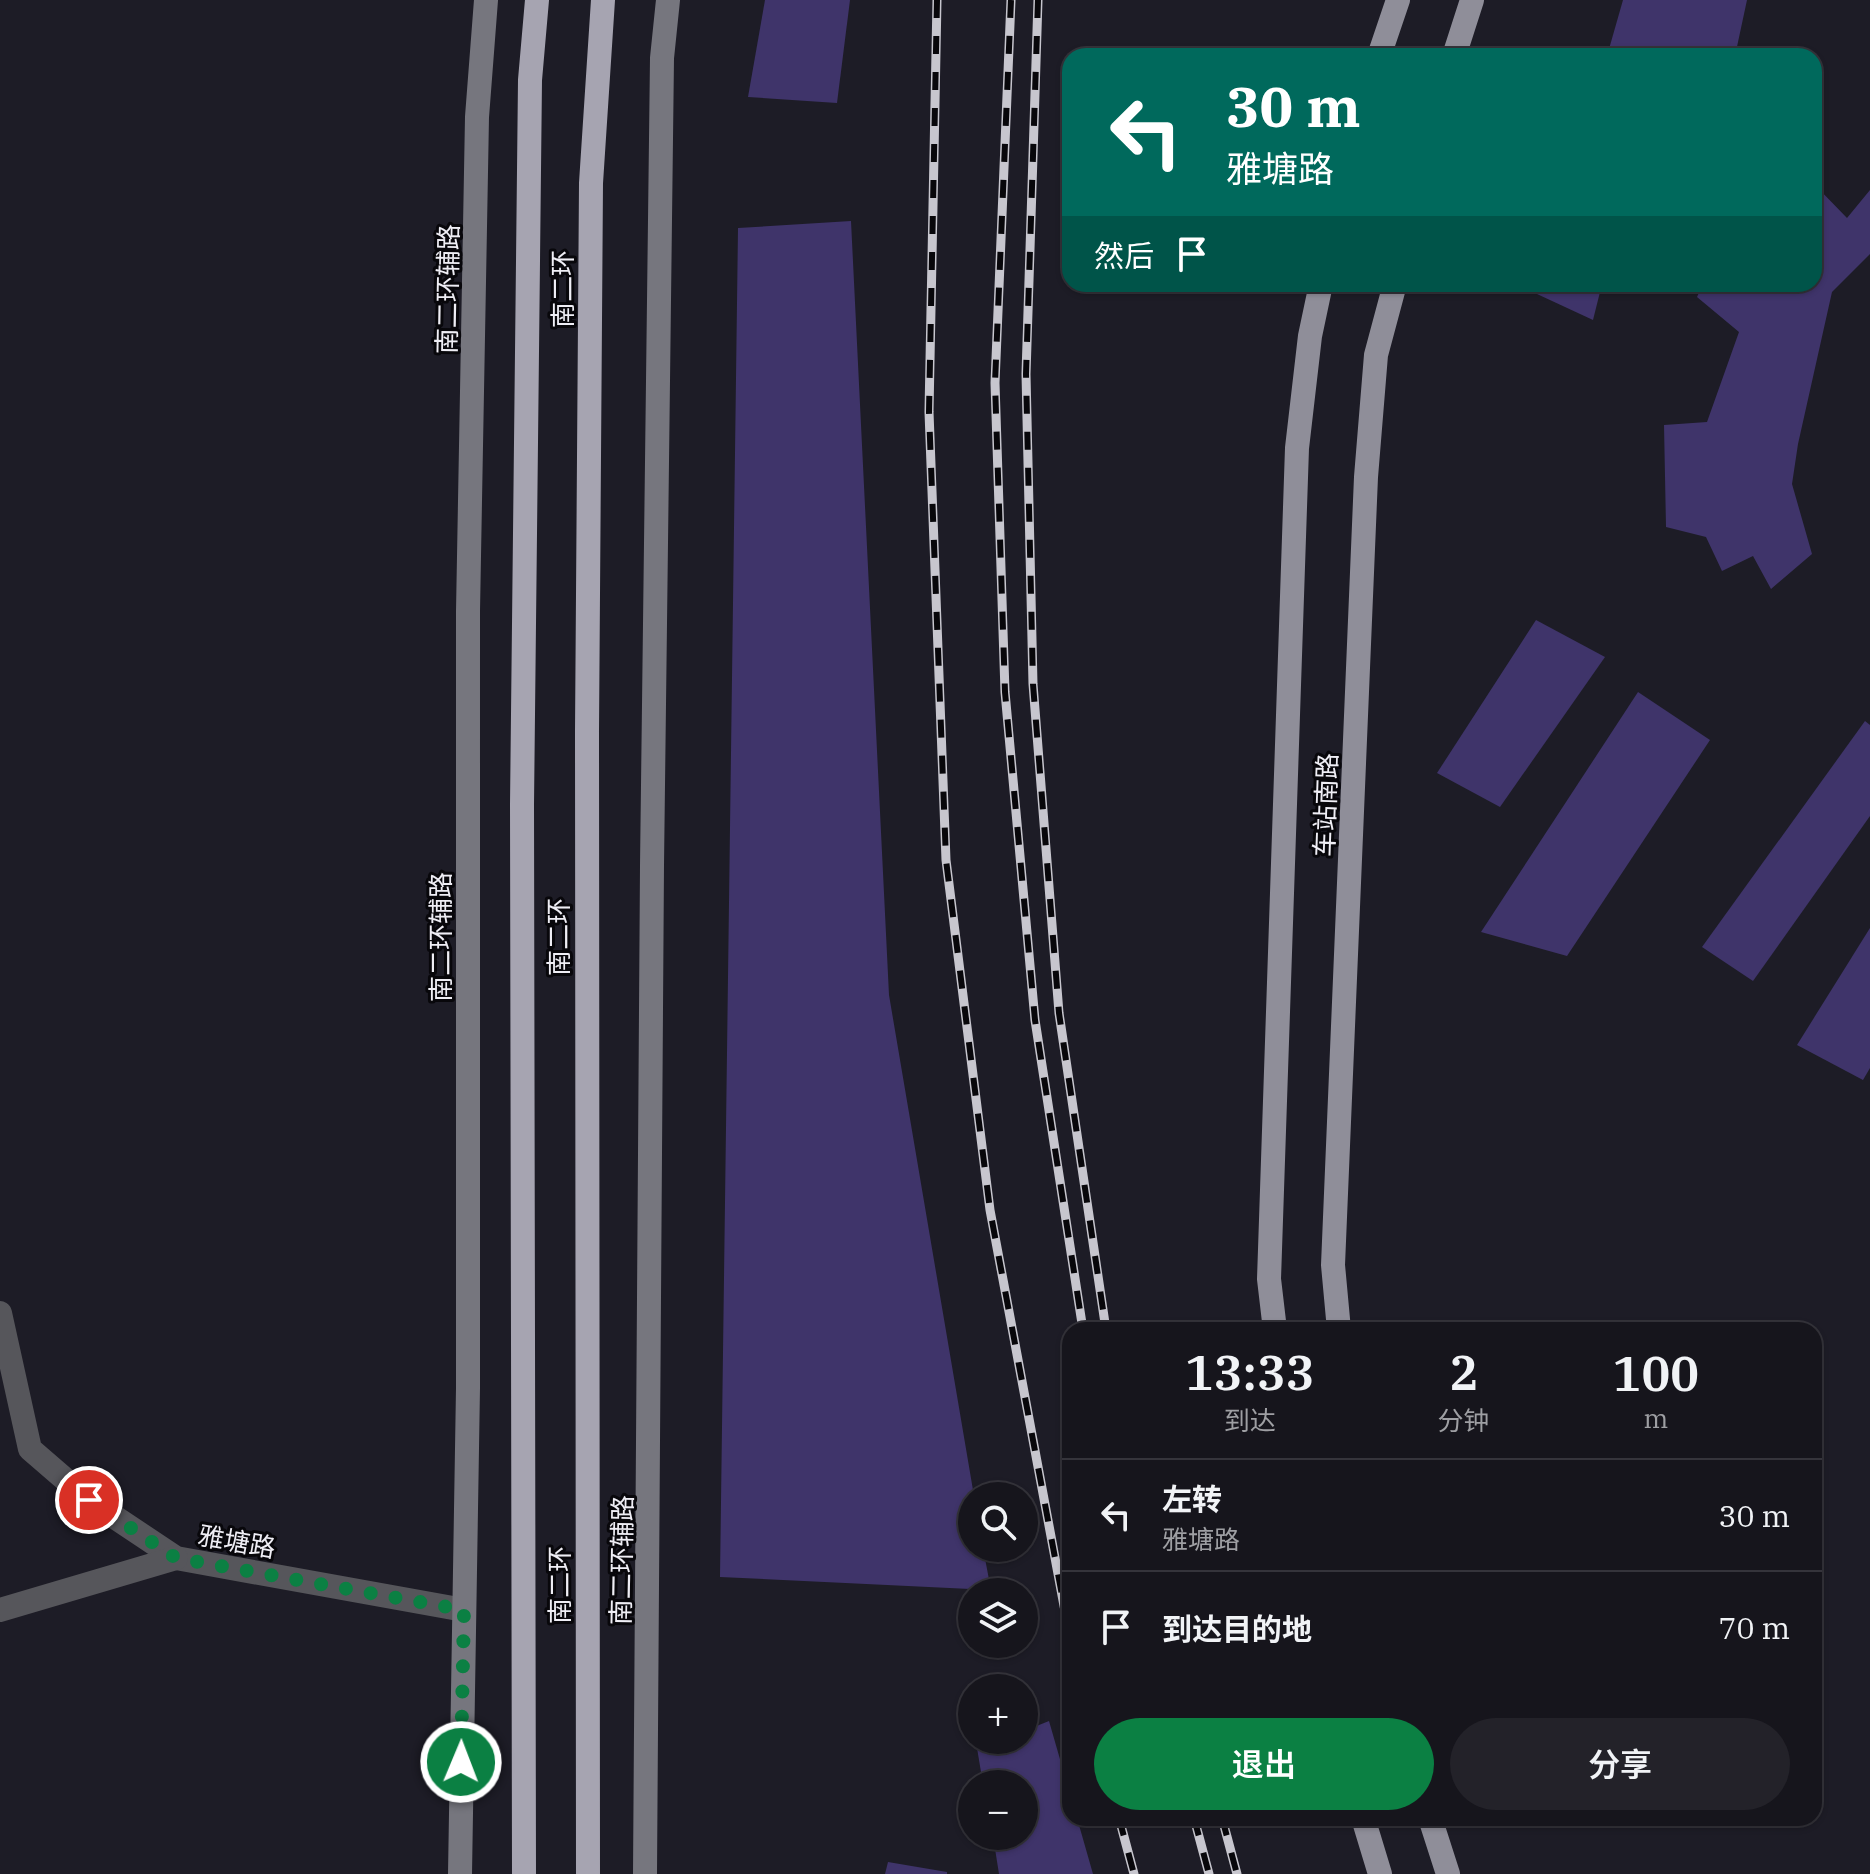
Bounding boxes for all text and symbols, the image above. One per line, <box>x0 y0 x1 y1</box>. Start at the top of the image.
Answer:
text: 30 m <box>1226 70 1361 142</box>
icon: left <box>1094 80 1198 184</box>
text: 雅塘路 <box>1226 145 1334 192</box>
street label: 南二环辅路 <box>429 224 465 354</box>
icon: arrive <box>1170 232 1214 276</box>
text: 然后 <box>1094 236 1154 275</box>
street label: 南二环 <box>545 250 579 328</box>
street label: 车站南路 <box>1306 752 1344 858</box>
street label: 南二环辅路 <box>423 872 457 1002</box>
street label: 南二环 <box>541 898 575 976</box>
text: 13:33 <box>1185 1341 1315 1403</box>
text: 2 <box>1449 1341 1478 1403</box>
text: 100 <box>1613 1342 1699 1404</box>
text: m <box>1643 1401 1668 1435</box>
text: 到达 <box>1224 1403 1276 1437</box>
text: 分钟 <box>1438 1403 1490 1437</box>
pin <box>55 1466 123 1534</box>
icon: arrive <box>67 1478 111 1522</box>
text: 左转 <box>1162 1479 1222 1518</box>
map controls <box>958 1482 1038 1850</box>
button: search <box>958 1482 1038 1562</box>
icon: left <box>1094 1493 1138 1537</box>
street label: 南二环辅路 <box>603 1495 639 1625</box>
text: 30 m <box>1718 1496 1790 1535</box>
street label: 雅塘路 <box>196 1517 278 1565</box>
text: 雅塘路 <box>1162 1522 1240 1556</box>
street label: 南二环 <box>542 1546 576 1624</box>
button: layers <box>958 1578 1038 1658</box>
icon: arrive <box>1094 1605 1138 1649</box>
text: 70 m <box>1718 1608 1790 1647</box>
text: 到达目的地 <box>1162 1609 1312 1648</box>
button: + <box>958 1674 1038 1754</box>
button: 退出 <box>1094 1718 1434 1810</box>
button: 分享 <box>1450 1718 1790 1810</box>
position arrow <box>419 1720 503 1804</box>
button: − <box>958 1770 1038 1850</box>

